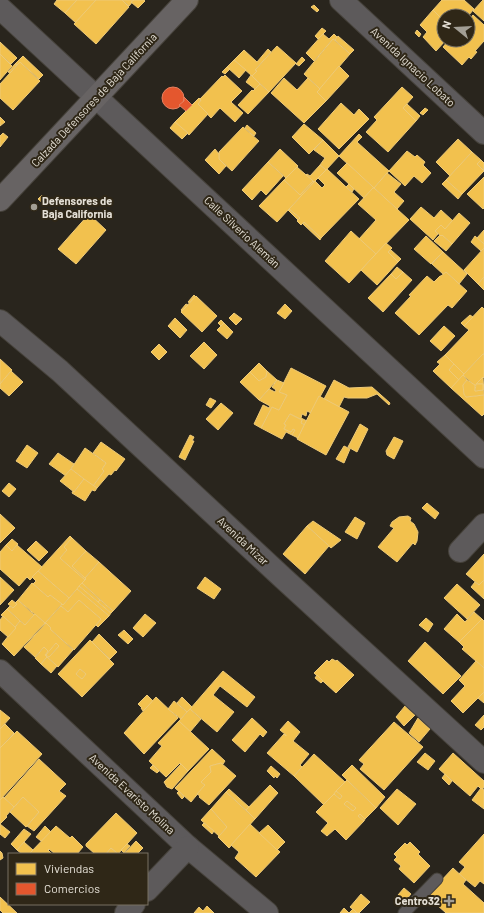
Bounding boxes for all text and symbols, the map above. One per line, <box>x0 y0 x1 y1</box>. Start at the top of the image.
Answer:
north arrow <box>436 8 476 48</box>
text: N <box>439 19 453 30</box>
street label: Avenida Ignacio Lobato <box>369 24 458 109</box>
street label: Calzada Defensores de Baja California <box>28 30 159 169</box>
street label: Calle Silverio Alemán <box>202 193 283 270</box>
place label: Defensores de Baja California <box>42 194 112 220</box>
marker: Defensores de Baja California <box>29 202 39 212</box>
street label: Avenida Mizar <box>215 514 272 568</box>
street label: Avenida Evaristo Molina <box>87 751 178 837</box>
legend <box>8 853 148 905</box>
text: Viviendas <box>44 861 94 875</box>
text: Comercios <box>44 881 100 895</box>
place label: Centro32 <box>395 894 440 907</box>
marker: Centro32 <box>443 895 455 907</box>

